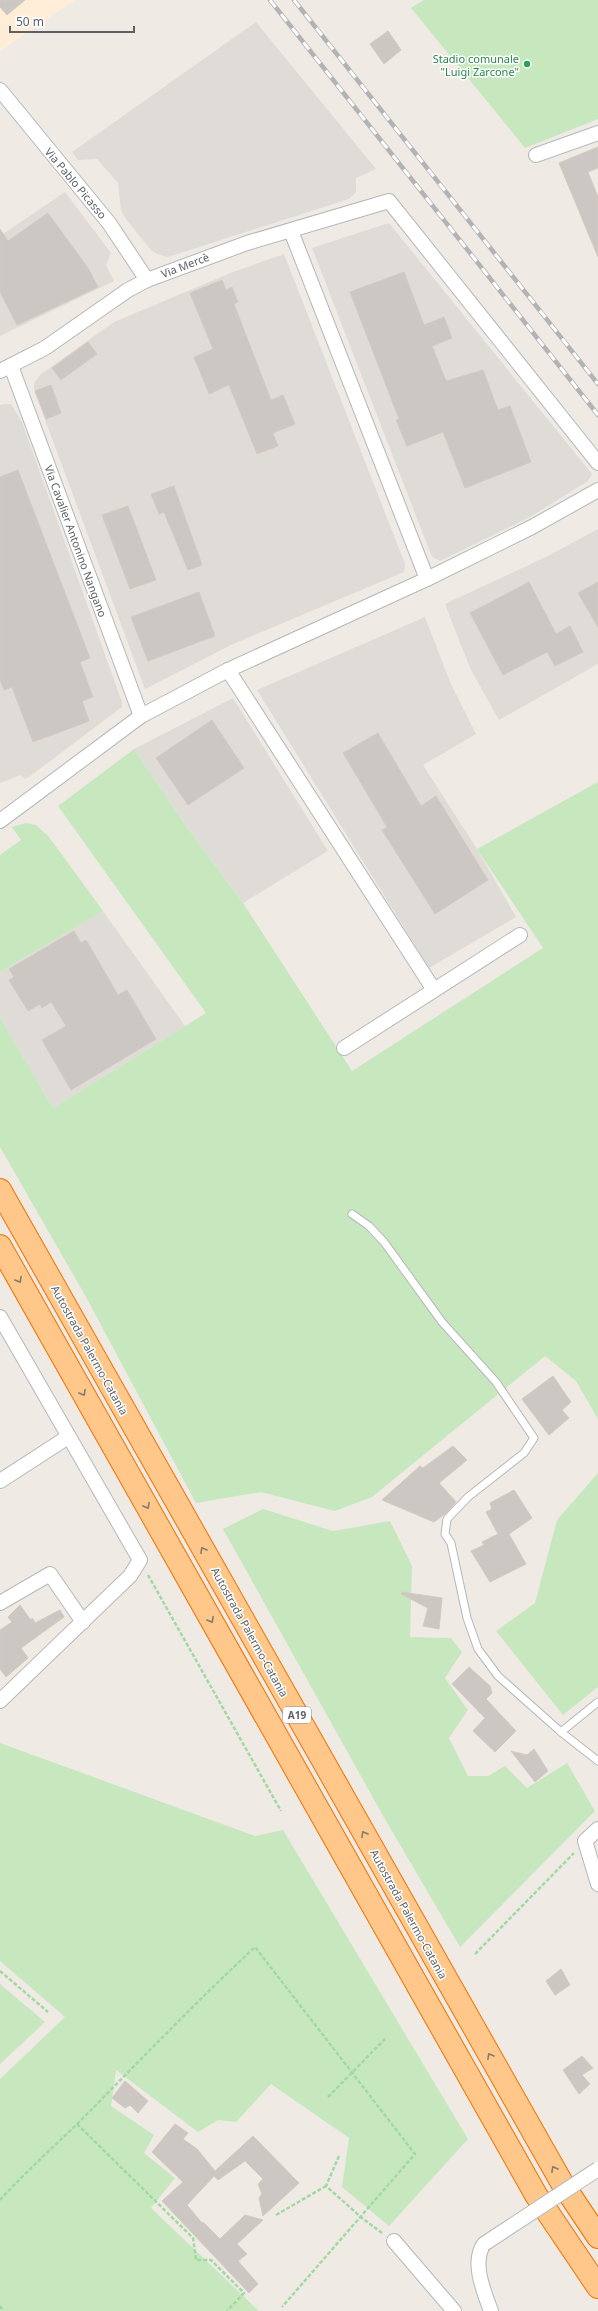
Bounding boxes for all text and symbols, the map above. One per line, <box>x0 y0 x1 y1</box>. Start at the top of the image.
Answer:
scale bar <box>10 8 134 34</box>
text: 50 m <box>16 13 44 30</box>
place label: Stadio comunale "Luigi Zarcone" <box>433 51 519 79</box>
marker: Stadio comunale "Luigi Zarcone" <box>522 59 532 69</box>
street label: Via Pablo Picasso <box>42 144 110 222</box>
street label: Via Mercè <box>159 249 211 281</box>
street label: Via Cavalier Antonino Nangano <box>41 463 111 619</box>
one-way arrow <box>15 1276 22 1283</box>
street label: Autostrada Palermo-Catania <box>48 1283 132 1417</box>
one-way arrow <box>79 1389 86 1396</box>
one-way arrow <box>143 1502 150 1510</box>
one-way arrow <box>201 1547 208 1554</box>
street label: Autostrada Palermo-Catania <box>208 1565 292 1699</box>
one-way arrow <box>207 1616 214 1623</box>
road number: A19 <box>283 1707 311 1723</box>
one-way arrow <box>361 1830 368 1838</box>
street label: Autostrada Palermo-Catania <box>367 1847 451 1981</box>
one-way arrow <box>487 2053 495 2060</box>
one-way arrow <box>551 2166 559 2174</box>

